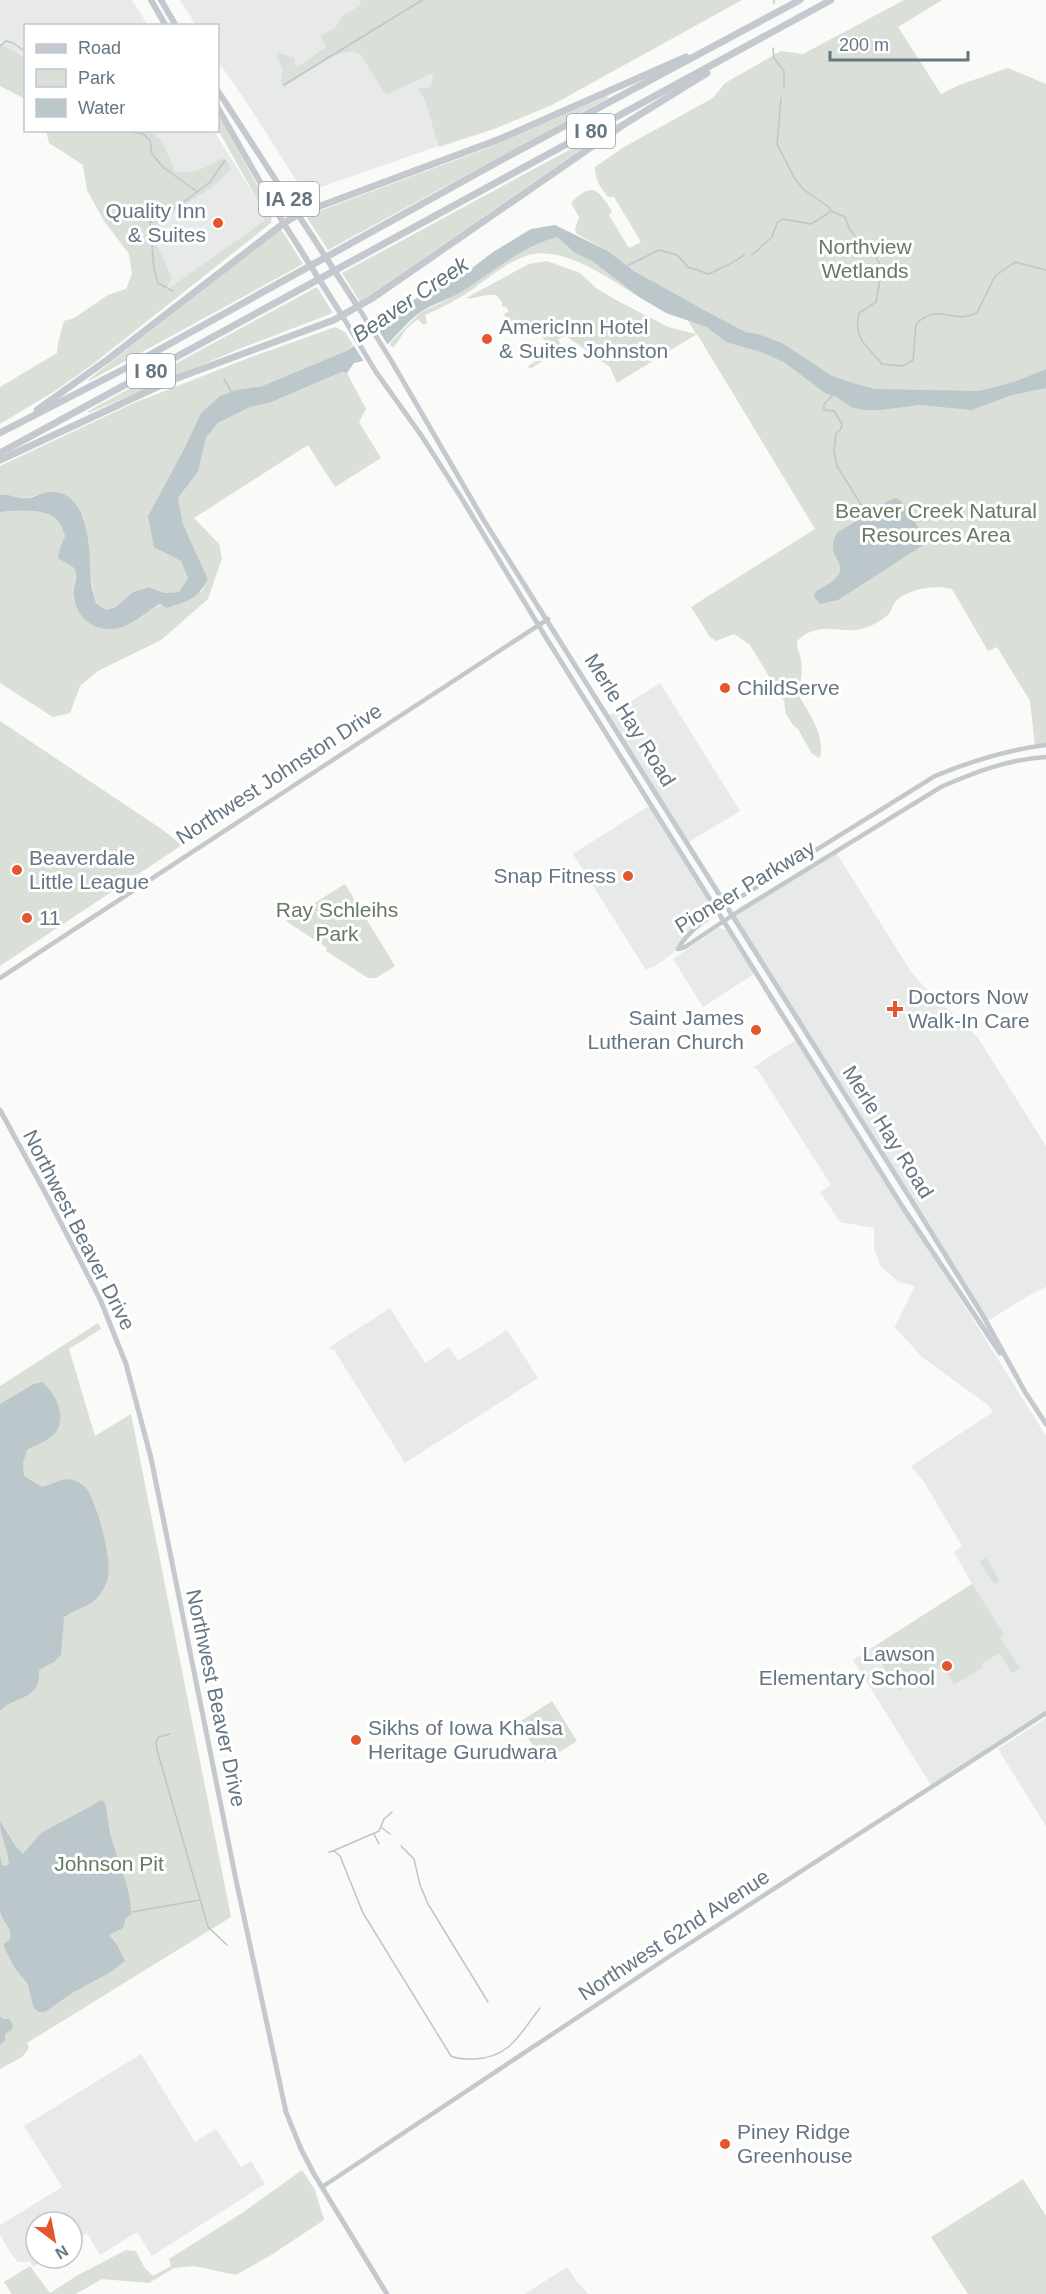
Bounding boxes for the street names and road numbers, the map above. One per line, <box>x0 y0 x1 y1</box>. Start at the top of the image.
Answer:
road number: I 80 <box>567 114 615 148</box>
road number: IA 28 <box>259 182 319 216</box>
road number: I 80 <box>127 354 175 388</box>
street label: Merle Hay Road <box>580 649 680 790</box>
street label: Northwest Johnston Drive <box>172 698 386 849</box>
street label: Pioneer Parkway <box>671 836 819 937</box>
street label: Merle Hay Road <box>838 1061 938 1202</box>
street label: Northwest Beaver Drive <box>19 1126 140 1334</box>
street label: Northwest Beaver Drive <box>182 1587 251 1809</box>
street label: Northwest 62nd Avenue <box>574 1864 773 2005</box>

